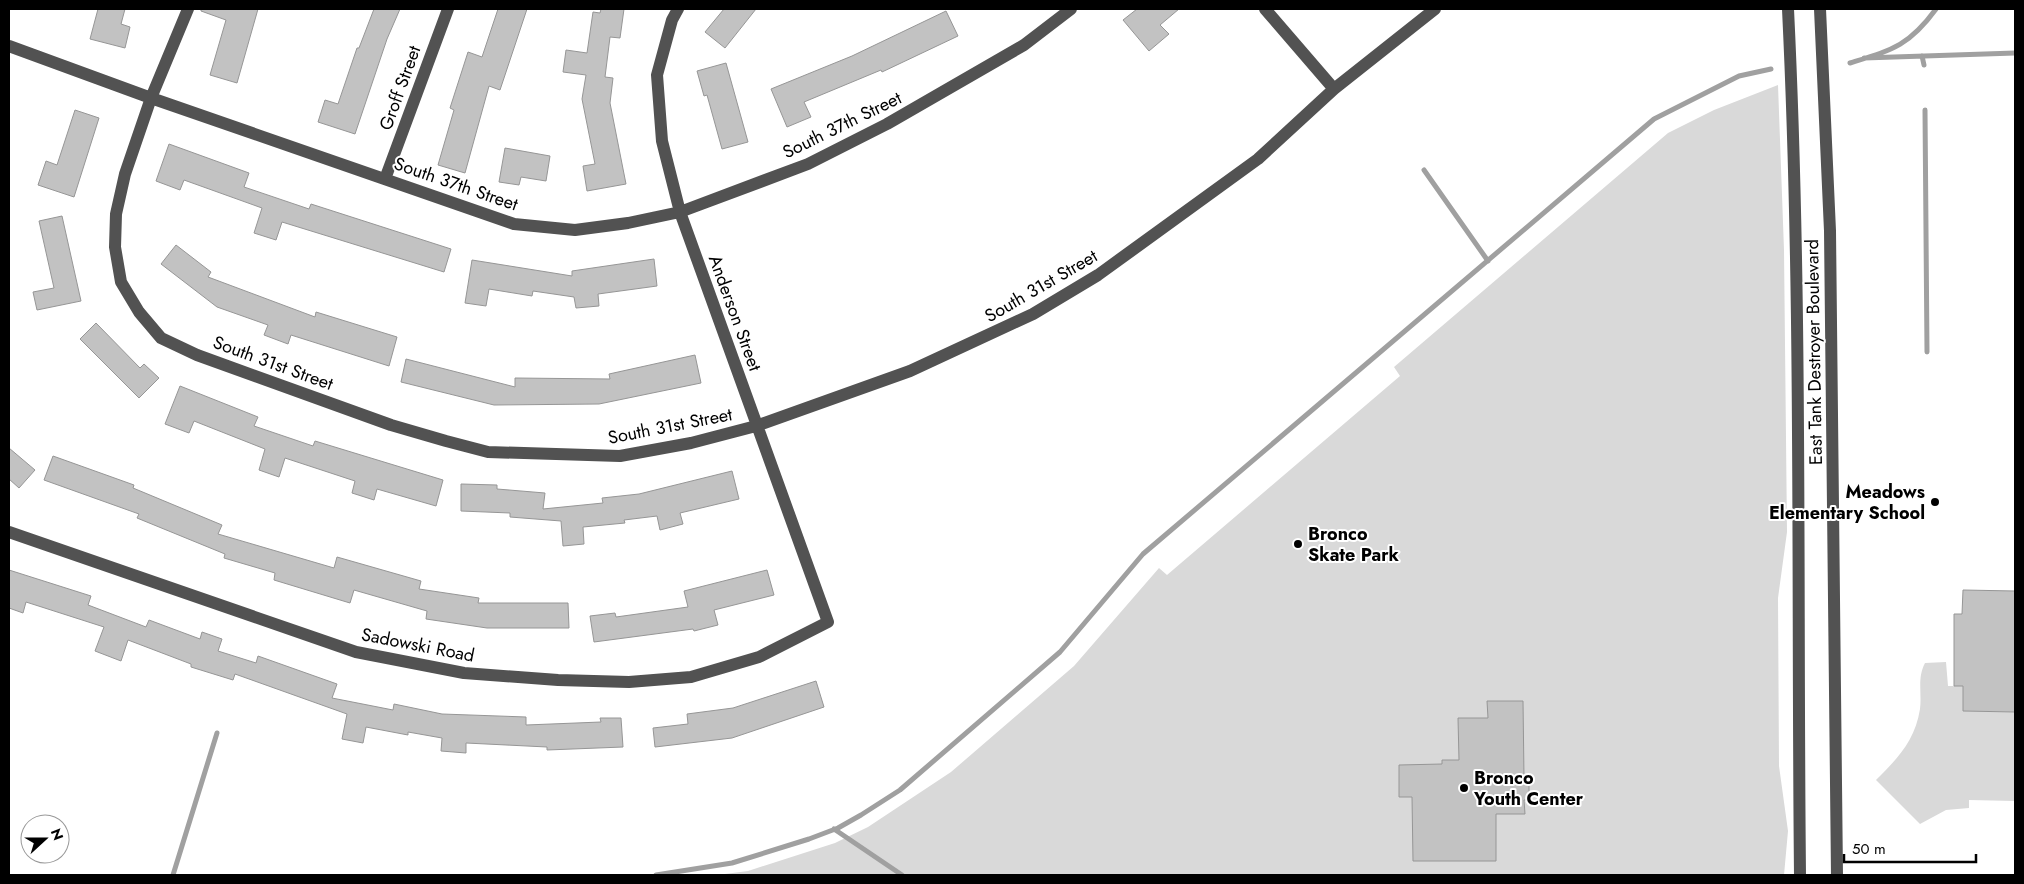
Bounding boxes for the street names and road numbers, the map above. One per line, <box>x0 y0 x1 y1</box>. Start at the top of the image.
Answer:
street label: Groff Street <box>373 41 428 134</box>
street label: South 37th Street <box>778 85 906 165</box>
street label: South 37th Street <box>391 151 522 218</box>
street label: East Tank Destroyer Boulevard <box>1799 239 1829 465</box>
street label: South 31st Street <box>980 243 1103 329</box>
street label: Anderson Street <box>702 251 768 375</box>
street label: South 31st Street <box>209 329 337 397</box>
street label: South 31st Street <box>606 401 735 451</box>
street label: Sadowski Road <box>359 621 477 669</box>

